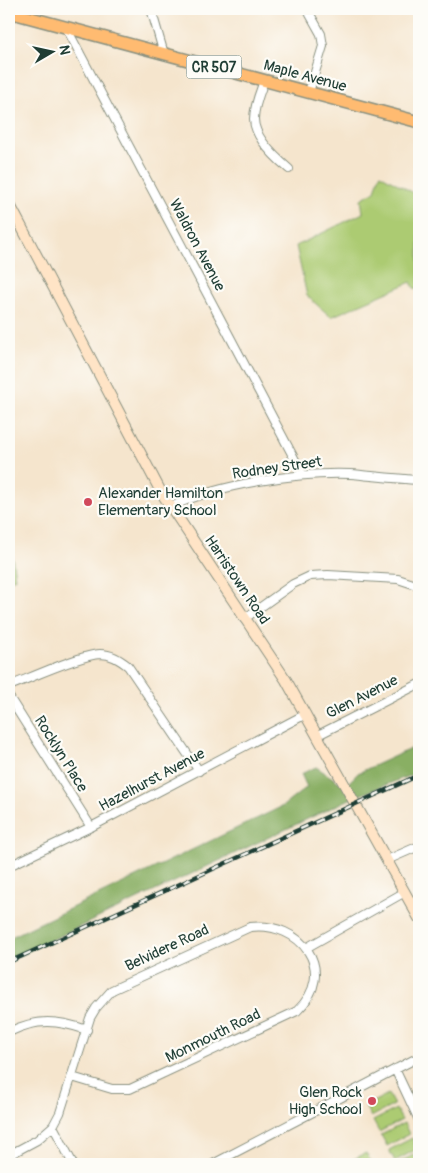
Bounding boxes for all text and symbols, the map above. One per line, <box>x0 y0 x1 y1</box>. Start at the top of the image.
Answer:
north arrow <box>28 28 78 78</box>
text: N <box>55 44 73 56</box>
road number: CR 507 <box>186 56 242 78</box>
street label: Maple Avenue <box>261 56 349 96</box>
street label: Waldron Avenue <box>165 196 230 295</box>
street label: Rodney Street <box>231 452 324 484</box>
place label: Alexander Hamilton Elementary School <box>98 484 223 520</box>
marker: Alexander Hamilton Elementary School <box>82 496 94 508</box>
street label: Harristown Road <box>200 532 274 628</box>
street label: Glen Avenue <box>323 670 402 723</box>
street label: Rocklyn Place <box>30 712 92 796</box>
street label: Hazelhurst Avenue <box>96 744 209 816</box>
street label: Belvidere Road <box>122 920 212 976</box>
street label: Monmouth Road <box>162 1005 264 1067</box>
place label: Glen Rock High School <box>289 1083 363 1119</box>
marker: Glen Rock High School <box>366 1095 378 1107</box>

